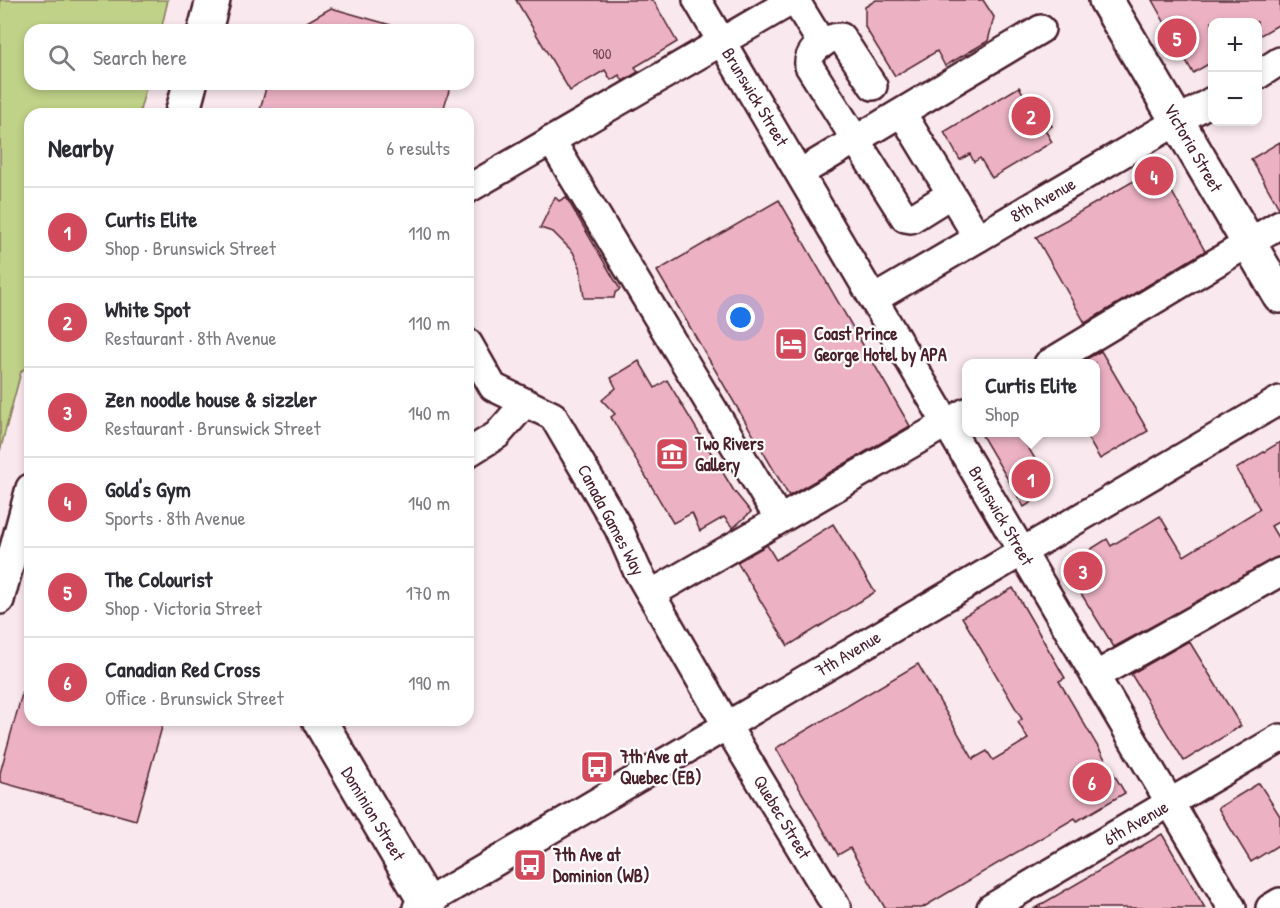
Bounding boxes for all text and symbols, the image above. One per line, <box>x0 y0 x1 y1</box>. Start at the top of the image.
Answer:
pin: 5 <box>1158 15 1196 60</box>
map controls <box>1208 18 1262 126</box>
button: + <box>1208 18 1262 72</box>
search box <box>24 24 474 90</box>
icon: search <box>45 41 78 74</box>
text: Search here <box>93 42 187 72</box>
house number: 900 <box>593 43 612 64</box>
street label: Brunswick Street <box>716 43 795 152</box>
button: − <box>1208 72 1262 126</box>
pin: 2 <box>1012 94 1050 138</box>
street label: Victoria Street <box>1158 99 1229 197</box>
text: Nearby <box>48 130 114 165</box>
text: 6 results <box>386 134 450 161</box>
pin: 4 <box>1134 154 1174 198</box>
street label: 8th Avenue <box>1006 171 1080 228</box>
text: Curtis Elite <box>105 204 197 234</box>
text: 1 <box>64 219 71 246</box>
text: 110 m <box>408 219 450 246</box>
text: Shop · Brunswick Street <box>105 234 276 261</box>
text: White Spot <box>105 294 190 324</box>
your location <box>726 303 755 332</box>
text: 2 <box>63 309 72 336</box>
text: 110 m <box>408 309 450 336</box>
place label: Coast Prince George Hotel by APA <box>814 321 947 368</box>
text: Restaurant · 8th Avenue <box>105 324 276 351</box>
hotel icon: Coast Prince George Hotel by APA <box>773 326 809 362</box>
popup <box>962 359 1100 437</box>
text: Curtis Elite <box>985 370 1077 400</box>
text: Zen noodle house & sizzler <box>105 384 317 414</box>
text: 3 <box>63 399 72 426</box>
text: 140 m <box>408 399 450 426</box>
text: Shop <box>985 400 1019 427</box>
text: Restaurant · Brunswick Street <box>105 414 321 441</box>
place label: Two Rivers Gallery <box>694 431 764 478</box>
museum icon: Two Rivers Gallery <box>654 436 690 472</box>
pin: 1 <box>1012 456 1050 502</box>
street label: Canada Games Way <box>572 460 651 580</box>
street label: Brunswick Street <box>963 461 1040 571</box>
text: Gold's Gym <box>105 474 191 504</box>
text: 4 <box>64 489 71 516</box>
text: 140 m <box>408 489 450 516</box>
text: Sports · 8th Avenue <box>105 504 246 531</box>
pin: 3 <box>1064 548 1102 594</box>
text: The Colourist <box>105 564 212 594</box>
text: 5 <box>63 579 72 606</box>
text: 170 m <box>406 579 450 606</box>
text: Shop · Victoria Street <box>105 594 262 621</box>
street label: 7th Avenue <box>810 624 885 683</box>
text: Canadian Red Cross <box>105 654 260 684</box>
text: 6 <box>64 669 71 696</box>
text: 190 m <box>408 669 450 696</box>
text: Office · Brunswick Street <box>105 684 284 711</box>
place label: 7th Ave at Quebec (EB) <box>619 744 702 790</box>
bus stop icon: 7th Ave at Quebec (EB) <box>579 749 615 785</box>
pin: 6 <box>1072 760 1112 804</box>
street label: Dominion Street <box>335 762 412 866</box>
street label: Quebec Street <box>748 770 818 864</box>
street label: 6th Avenue <box>1099 794 1173 851</box>
place label: 7th Ave at Dominion (WB) <box>552 842 650 888</box>
bus stop icon: 7th Ave at Dominion (WB) <box>512 847 548 883</box>

